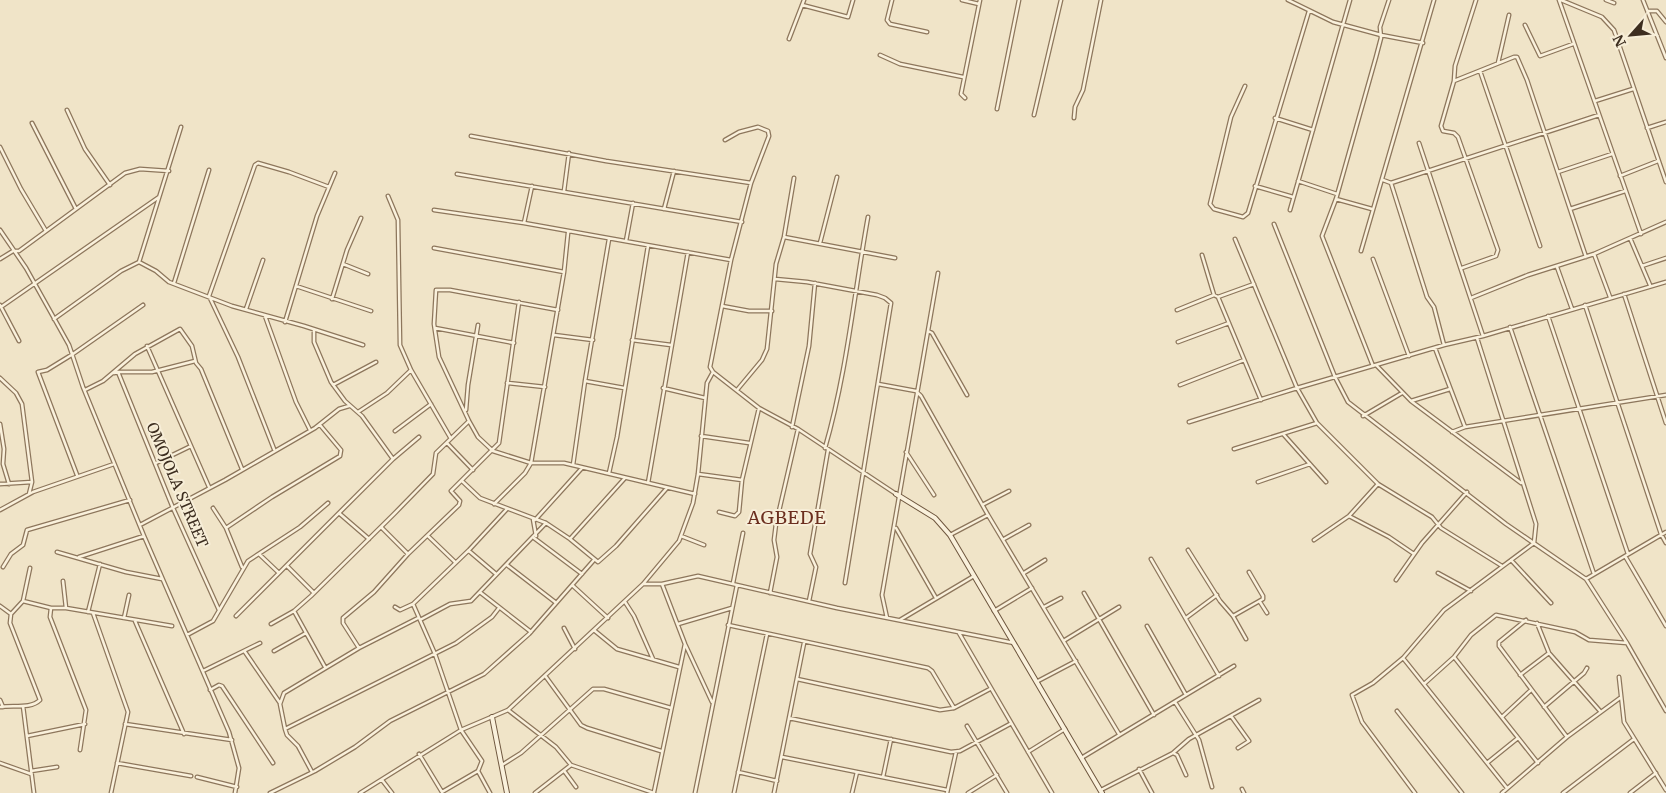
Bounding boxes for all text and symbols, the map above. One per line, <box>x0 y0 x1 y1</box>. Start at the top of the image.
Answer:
north arrow <box>1606 10 1656 60</box>
text: N <box>1609 32 1630 50</box>
street label: OMOJOLA STREET <box>143 419 213 551</box>
district label: AGBEDE <box>746 506 827 529</box>

